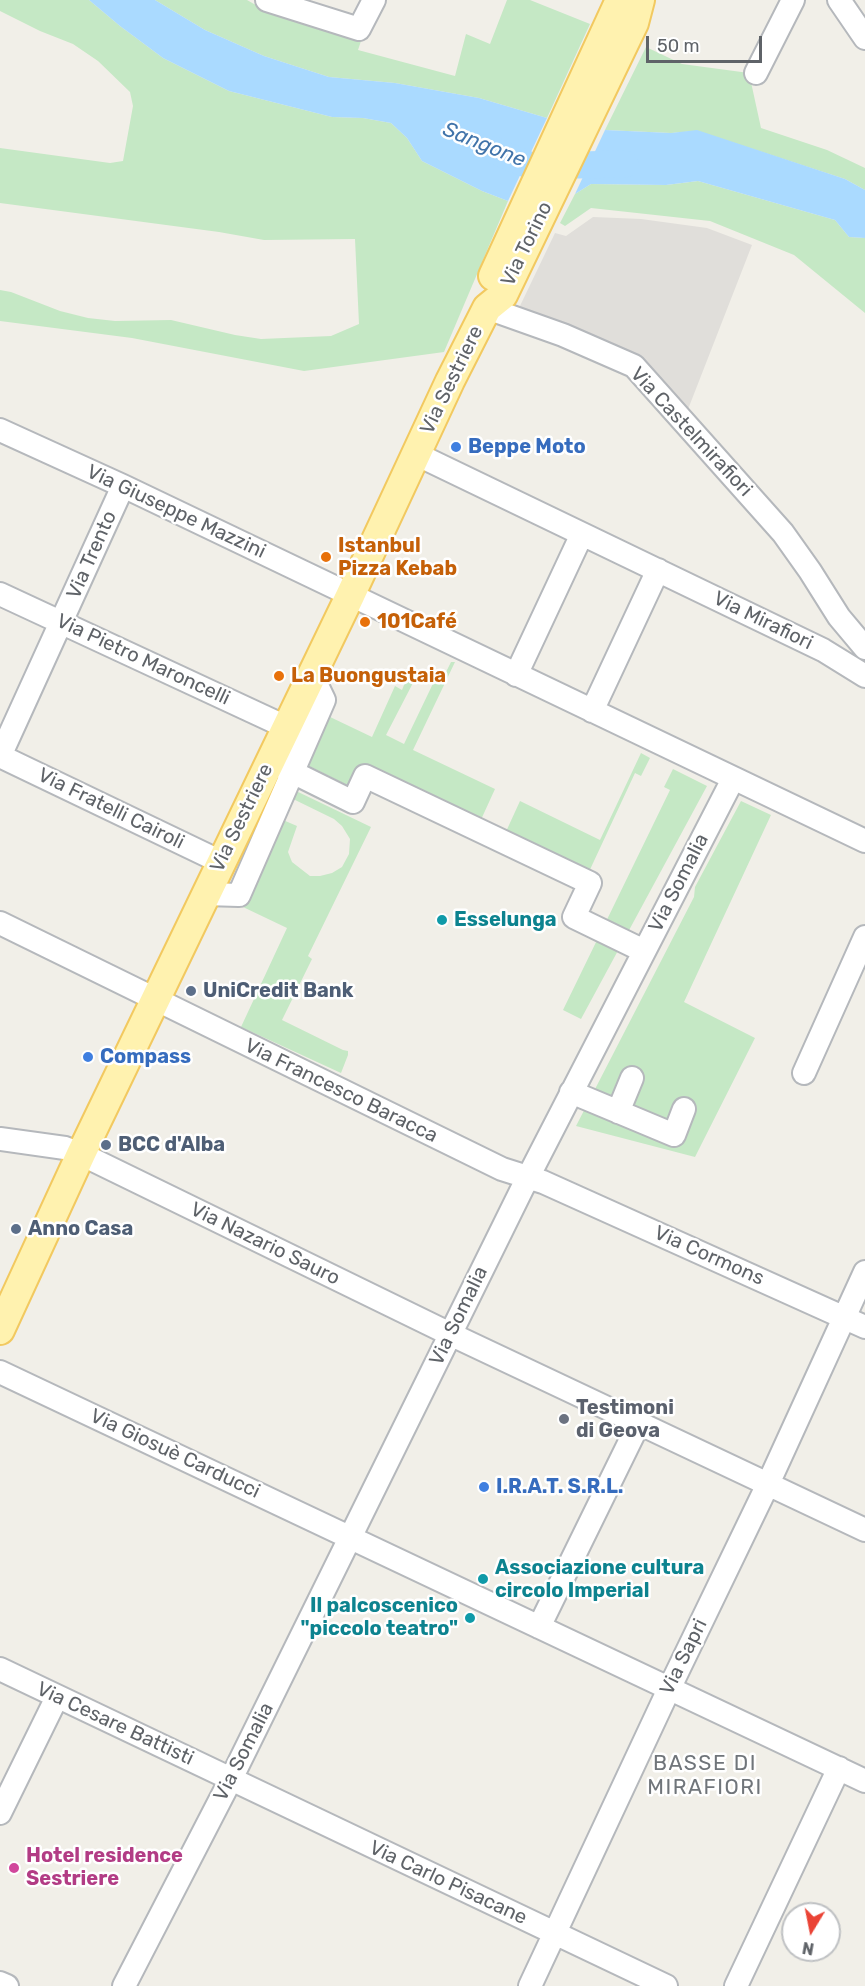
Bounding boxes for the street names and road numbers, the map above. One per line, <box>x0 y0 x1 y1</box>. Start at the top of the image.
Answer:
street label: Via Torino <box>496 198 558 290</box>
street label: Via Sestriere <box>415 322 489 438</box>
street label: Via Castelmirafiori <box>625 362 757 502</box>
street label: Via Giuseppe Mazzini <box>83 460 269 564</box>
street label: Via Trento <box>62 507 122 603</box>
street label: Via Mirafiori <box>709 587 817 655</box>
street label: Via Pietro Maroncelli <box>52 609 234 711</box>
street label: Via Sestriere <box>205 760 279 876</box>
street label: Via Fratelli Cairoli <box>34 763 188 855</box>
street label: Via Somalia <box>644 830 714 936</box>
street label: Via Francesco Baracca <box>241 1034 441 1148</box>
street label: Via Nazario Sauro <box>186 1197 344 1291</box>
street label: Via Cormons <box>650 1221 768 1291</box>
street label: Via Somalia <box>425 1263 493 1369</box>
street label: Via Giosuè Carducci <box>86 1404 264 1504</box>
street label: Via Sapri <box>655 1615 713 1699</box>
street label: Via Cesare Battisti <box>33 1677 197 1771</box>
street label: Via Somalia <box>209 1699 279 1805</box>
street label: Via Carlo Pisacane <box>365 1836 531 1930</box>

